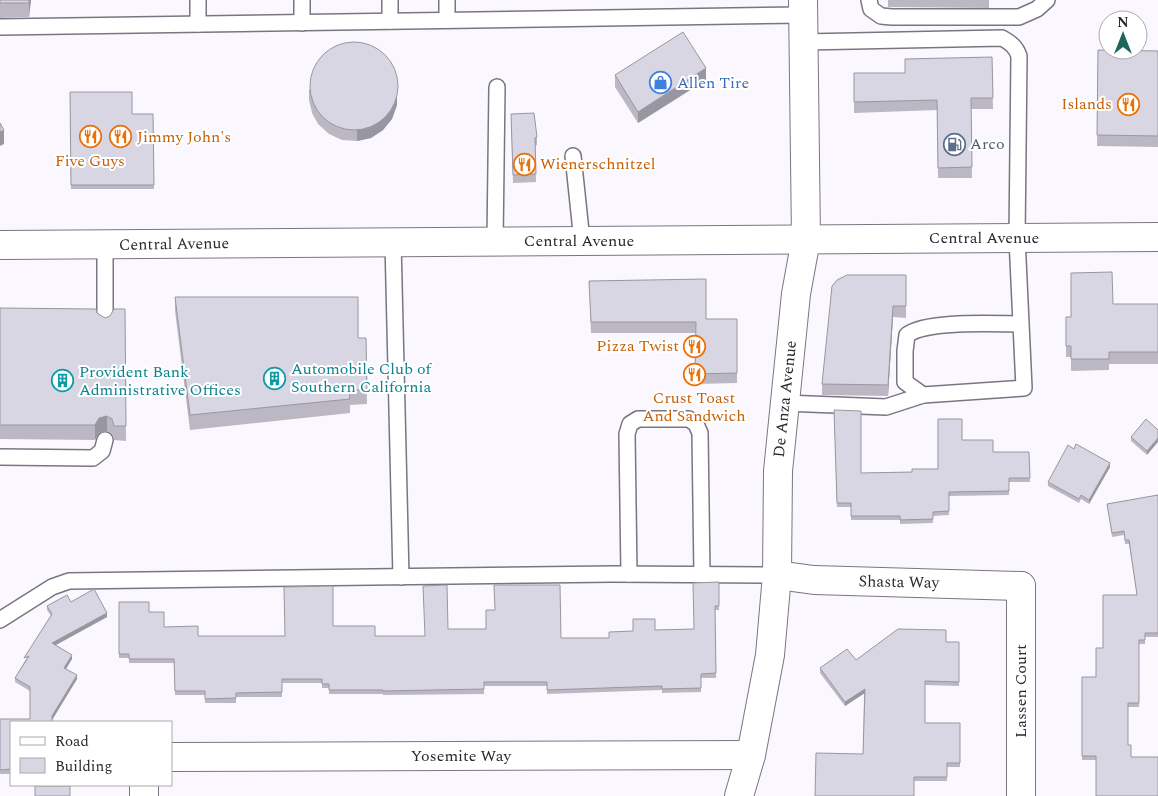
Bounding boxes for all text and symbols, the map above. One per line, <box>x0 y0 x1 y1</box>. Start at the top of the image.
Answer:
north arrow <box>1098 10 1148 60</box>
text: N <box>1117 12 1129 33</box>
shop icon: Allen Tire <box>649 71 673 95</box>
place label: Allen Tire <box>677 71 749 95</box>
place label: Islands <box>1061 92 1112 116</box>
restaurant icon: Islands <box>1116 92 1140 116</box>
restaurant icon: Five Guys <box>78 125 102 149</box>
restaurant icon: Jimmy John's <box>109 125 133 149</box>
place label: Jimmy John's <box>137 125 231 149</box>
fuel station icon: Arco <box>942 132 966 156</box>
place label: Arco <box>970 132 1005 156</box>
place label: Five Guys <box>55 149 125 173</box>
restaurant icon: Wienerschnitzel <box>512 152 536 176</box>
place label: Wienerschnitzel <box>540 152 656 176</box>
street label: Central Avenue <box>929 226 1039 250</box>
street label: Central Avenue <box>524 229 634 253</box>
street label: Central Avenue <box>119 231 229 257</box>
place label: Pizza Twist <box>596 334 679 358</box>
restaurant icon: Pizza Twist <box>683 334 707 358</box>
street label: De Anza Avenue <box>767 339 803 459</box>
place label: Automobile Club of Southern California <box>291 357 433 399</box>
place label: Provident Bank Administrative Offices <box>79 360 241 402</box>
restaurant icon: Crust Toast And Sandwich <box>682 362 706 386</box>
building icon: Automobile Club of Southern California <box>263 366 287 390</box>
building icon: Provident Bank Administrative Offices <box>51 369 75 393</box>
place label: Crust Toast And Sandwich <box>642 386 746 428</box>
street label: Shasta Way <box>858 569 941 595</box>
street label: Lassen Court <box>1009 644 1033 738</box>
legend <box>10 721 172 786</box>
text: Road <box>55 730 89 753</box>
street label: Yosemite Way <box>411 744 513 768</box>
text: Building <box>55 755 112 778</box>

